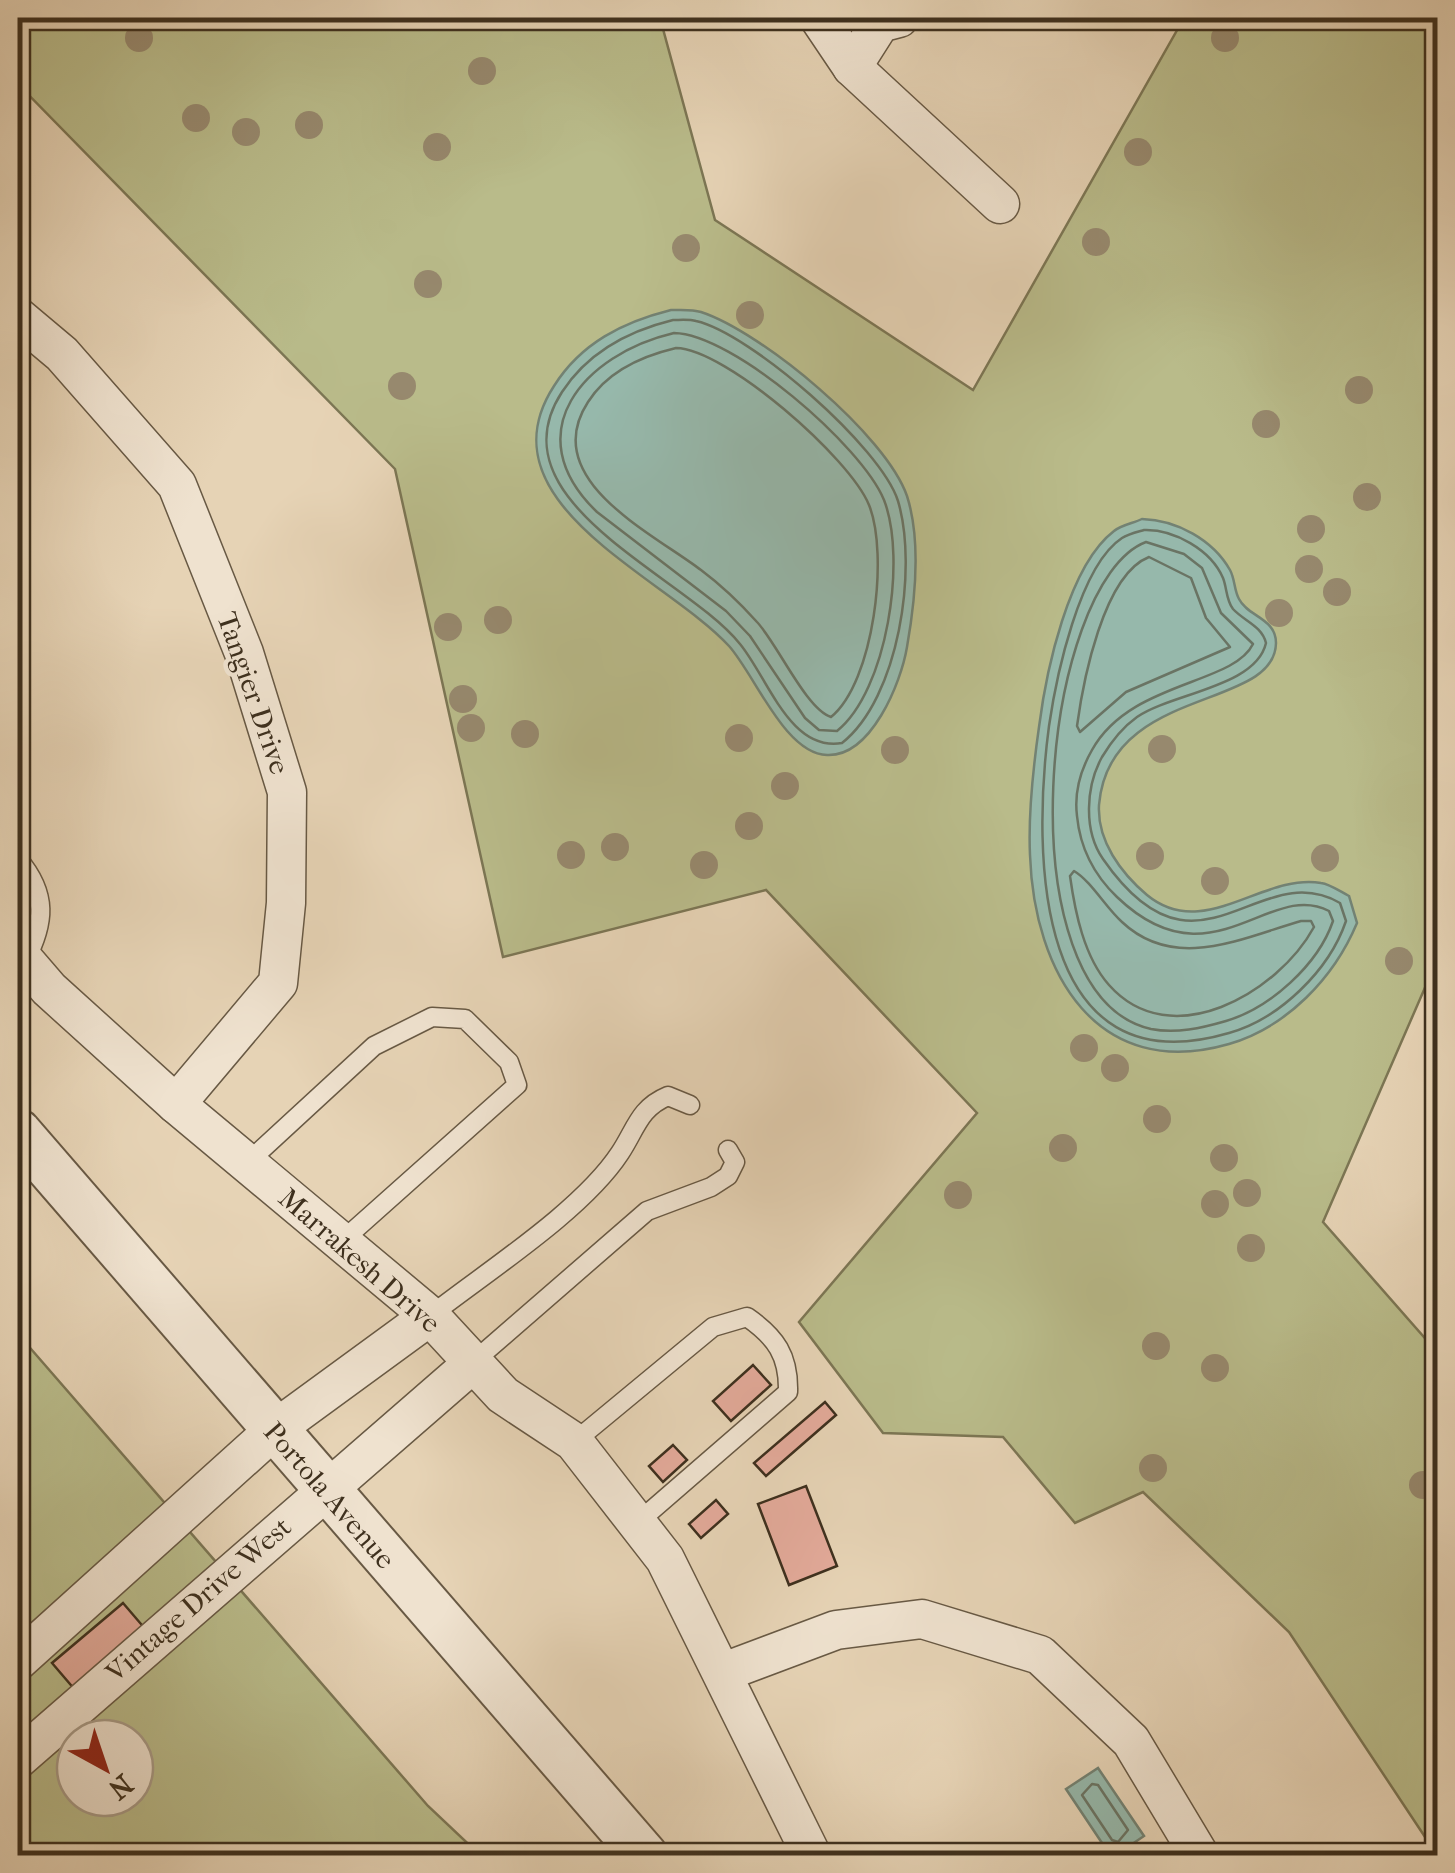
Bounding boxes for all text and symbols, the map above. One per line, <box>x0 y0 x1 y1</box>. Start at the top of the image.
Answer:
street label: Tangier Drive <box>210 608 297 779</box>
street label: Marrakesh Drive <box>272 1181 447 1340</box>
street label: Portola Avenue <box>257 1415 402 1575</box>
street label: Vintage Drive West <box>98 1510 298 1689</box>
north arrow <box>55 1718 155 1818</box>
text: N <box>101 1767 139 1807</box>

